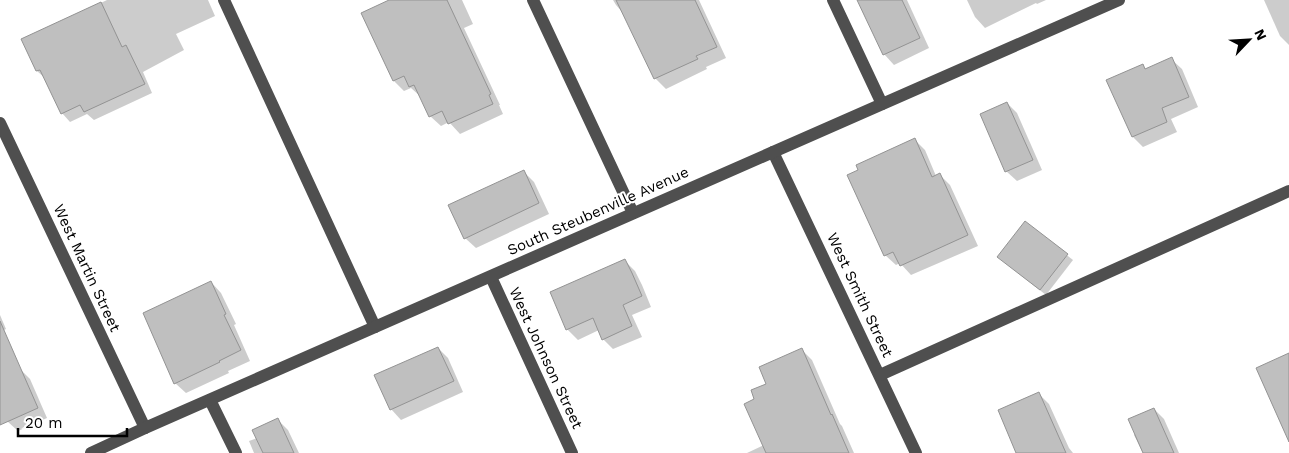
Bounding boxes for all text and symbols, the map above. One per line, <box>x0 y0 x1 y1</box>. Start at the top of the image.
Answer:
north arrow <box>1224 15 1274 65</box>
text: N <box>1251 26 1270 43</box>
street label: South Steubenville Avenue <box>504 163 692 259</box>
street label: West Martin Street <box>50 201 125 335</box>
street label: West Smith Street <box>823 230 897 361</box>
street label: West Johnson Street <box>505 284 587 432</box>
scale bar <box>18 406 126 438</box>
text: 20 m <box>25 414 63 432</box>

